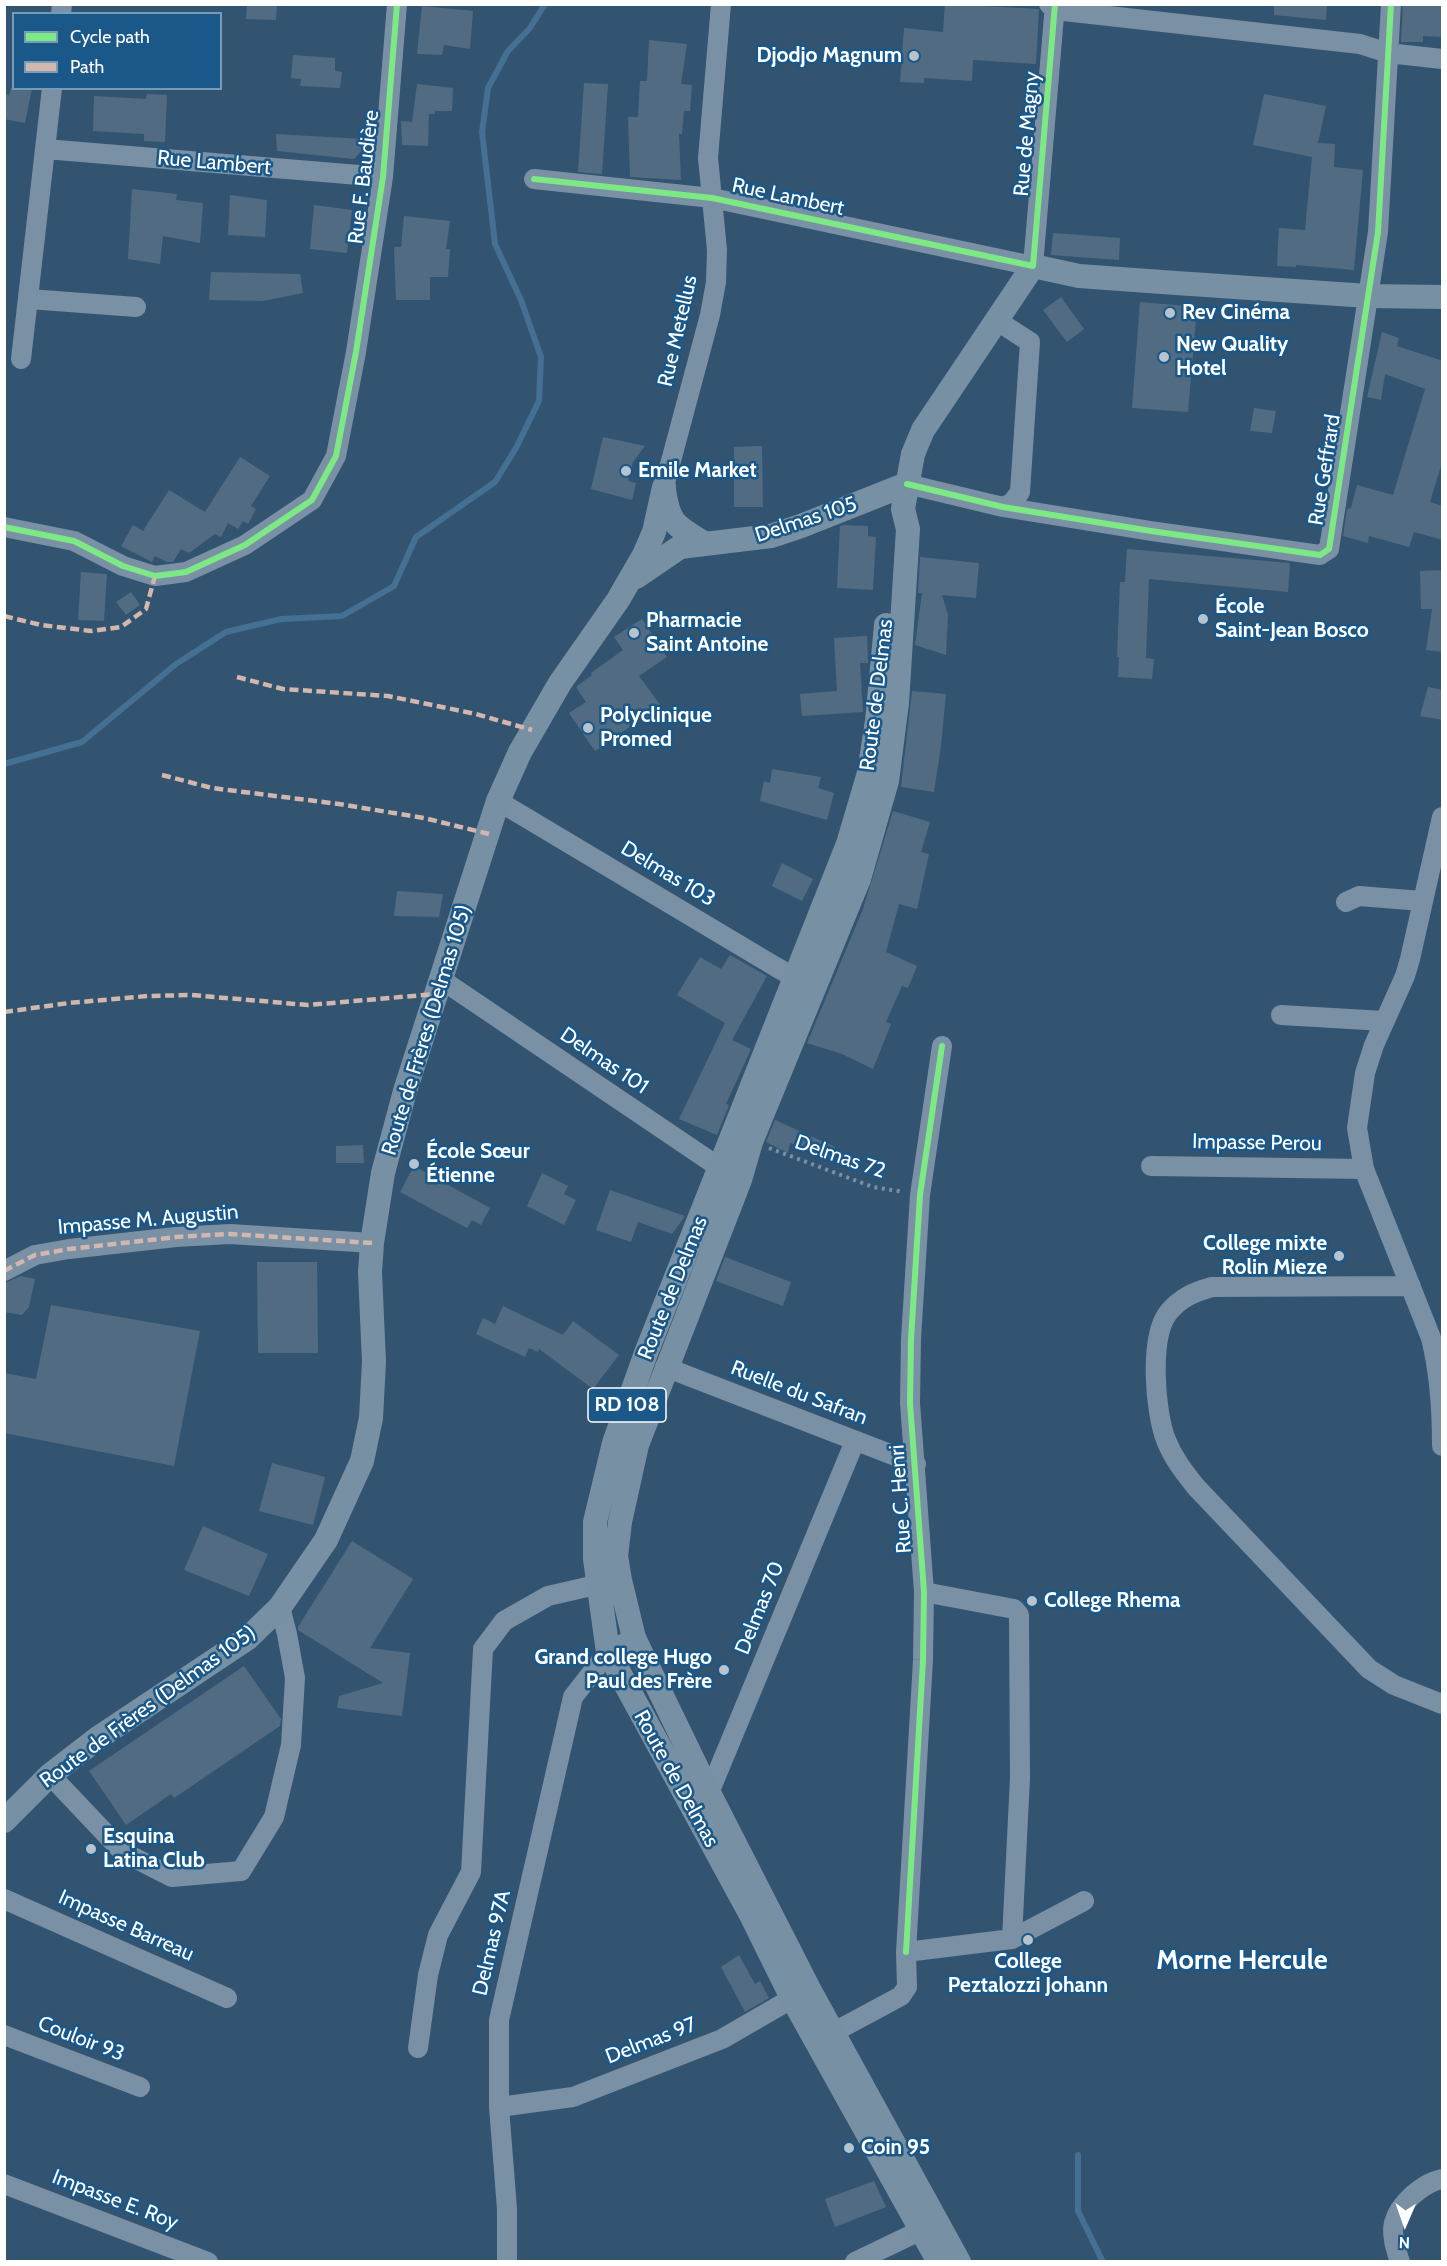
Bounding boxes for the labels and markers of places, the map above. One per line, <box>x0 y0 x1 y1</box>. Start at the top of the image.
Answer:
place label: Djodjo Magnum <box>757 43 902 69</box>
marker: Djodjo Magnum <box>907 49 921 63</box>
place label: Rev Cinéma <box>1182 300 1290 326</box>
marker: Rev Cinéma <box>1163 306 1177 320</box>
place label: New Quality Hotel <box>1176 332 1288 382</box>
marker: New Quality Hotel <box>1157 350 1171 364</box>
place label: Emile Market <box>638 458 757 484</box>
marker: Emile Market <box>619 464 633 478</box>
place label: École Saint-Jean Bosco <box>1215 594 1369 644</box>
place label: Pharmacie Saint Antoine <box>646 608 768 658</box>
marker: École Saint-Jean Bosco <box>1196 612 1210 626</box>
marker: Pharmacie Saint Antoine <box>627 626 641 640</box>
place label: Polyclinique Promed <box>600 703 712 753</box>
marker: Polyclinique Promed <box>581 721 595 735</box>
place label: École Sœur Étienne <box>426 1139 530 1189</box>
marker: École Sœur Étienne <box>407 1157 421 1171</box>
place label: College mixte Rolin Mieze <box>1203 1231 1327 1281</box>
marker: College mixte Rolin Mieze <box>1332 1249 1346 1263</box>
place label: College Rhema <box>1044 1588 1180 1614</box>
marker: College Rhema <box>1025 1594 1039 1608</box>
place label: Grand college Hugo Paul des Frère <box>534 1645 712 1695</box>
marker: Grand college Hugo Paul des Frère <box>717 1663 731 1677</box>
place label: Esquina Latina Club <box>103 1824 205 1874</box>
marker: Esquina Latina Club <box>84 1842 98 1856</box>
marker: College Peztalozzi Johann <box>1021 1933 1035 1947</box>
place label: College Peztalozzi Johann <box>948 1949 1108 1999</box>
place label: Coin 95 <box>861 2135 930 2161</box>
marker: Coin 95 <box>842 2141 856 2155</box>

